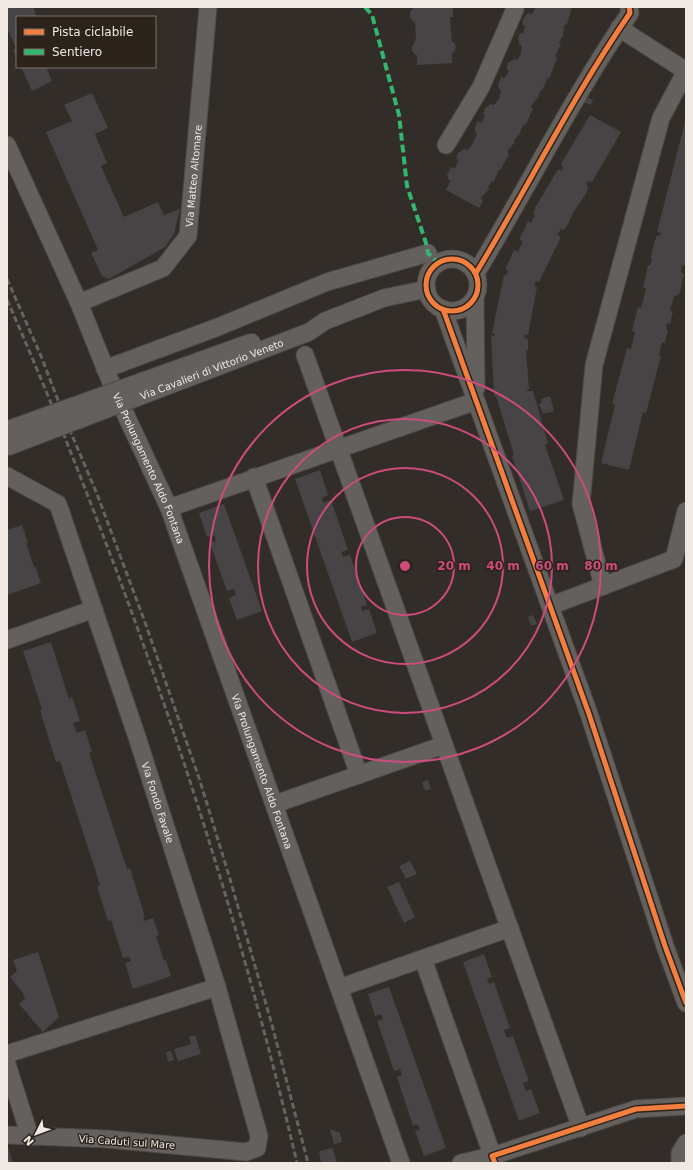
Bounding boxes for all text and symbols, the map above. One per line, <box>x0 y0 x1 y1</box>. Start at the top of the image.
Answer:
legend <box>16 16 156 68</box>
text: Pista ciclabile <box>52 25 133 39</box>
text: Sentiero <box>52 45 102 59</box>
street label: Via Matteo Altomare <box>183 124 203 227</box>
street label: Via Cavalieri di Vittorio Veneto <box>138 337 285 401</box>
street label: Via Prolungamento Aldo Fontana <box>111 391 187 545</box>
centre of rings <box>398 559 412 573</box>
text: 20 m <box>437 559 471 573</box>
text: 40 m <box>486 559 520 573</box>
text: 60 m <box>535 559 569 573</box>
text: 80 m <box>584 559 618 573</box>
street label: Via Prolungamento Aldo Fontana <box>230 692 295 850</box>
street label: Via Fondo Favale <box>140 761 176 844</box>
north arrow <box>16 1114 56 1154</box>
text: N <box>21 1133 37 1148</box>
street label: Via Caduti sul Mare <box>78 1133 176 1151</box>

